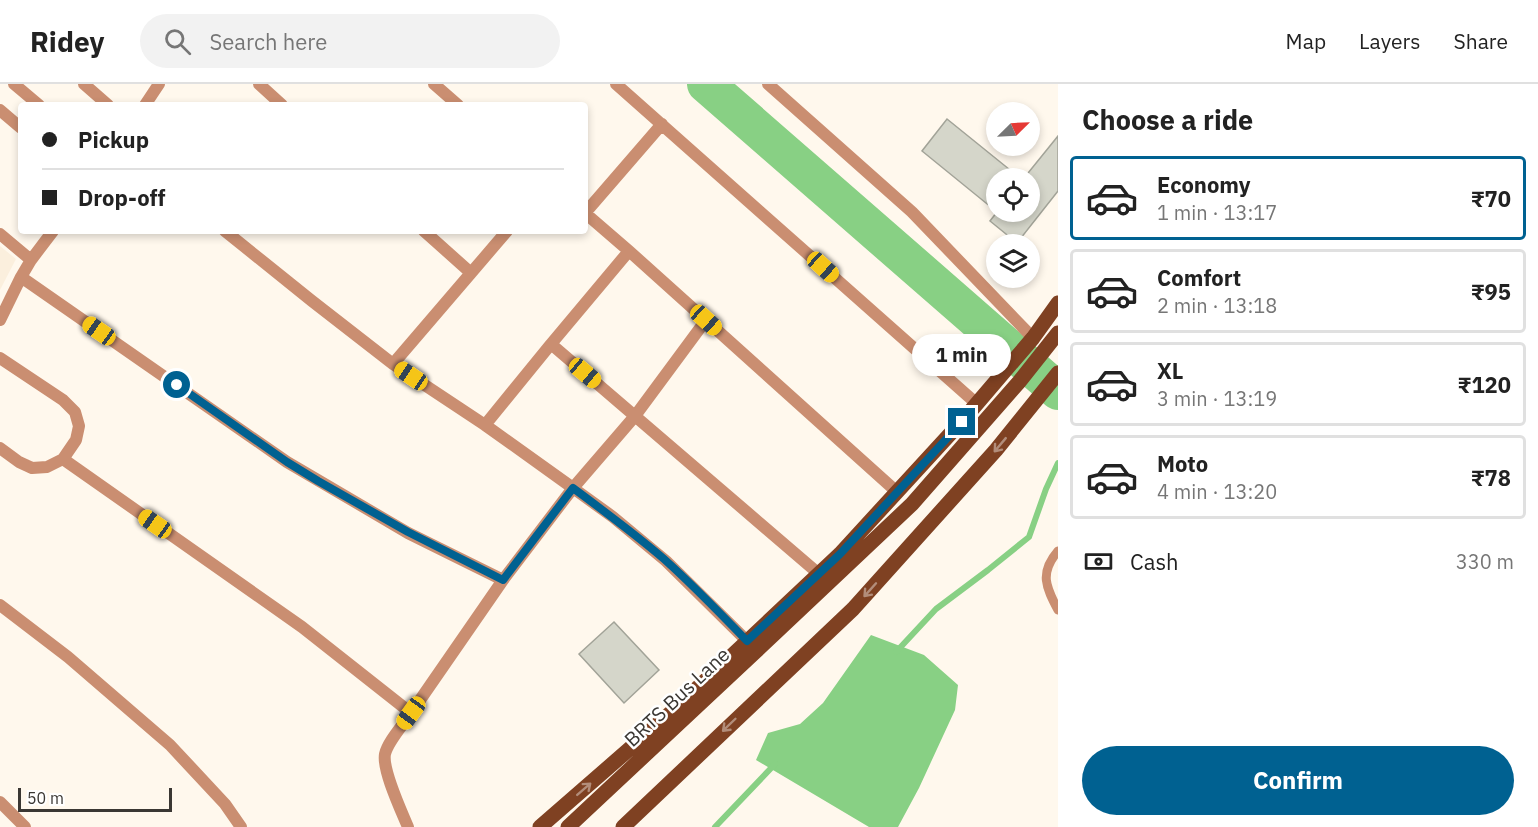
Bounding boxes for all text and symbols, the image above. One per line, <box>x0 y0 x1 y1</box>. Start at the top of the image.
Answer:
search box <box>140 14 560 68</box>
text: Ridey <box>30 23 104 60</box>
icon: search <box>161 25 194 58</box>
text: Search here <box>209 27 327 56</box>
text: Map <box>1286 27 1326 55</box>
text: Layers <box>1359 27 1421 55</box>
text: Share <box>1454 27 1508 55</box>
north arrow <box>986 102 1040 156</box>
map controls <box>986 102 1040 288</box>
text: Choose a ride <box>1082 102 1253 137</box>
text: Pickup <box>78 125 149 154</box>
button: locate <box>986 168 1040 222</box>
text: Economy <box>1157 170 1251 199</box>
icon: car <box>1085 171 1139 225</box>
text: Drop-off <box>78 183 165 212</box>
text: ₹70 <box>1471 184 1511 213</box>
text: 1 min · 13:17 <box>1157 199 1277 226</box>
button: layers <box>986 234 1040 288</box>
car <box>804 248 842 286</box>
text: Comfort <box>1157 263 1241 292</box>
icon: car <box>1085 264 1139 318</box>
text: ₹95 <box>1471 277 1511 306</box>
text: 2 min · 13:18 <box>1157 292 1277 319</box>
car <box>687 301 725 339</box>
car <box>79 313 119 349</box>
callout: 1 min <box>912 335 1012 377</box>
text: 1 min <box>935 341 988 368</box>
car <box>565 355 605 391</box>
text: XL <box>1157 356 1183 385</box>
icon: car <box>1085 357 1139 411</box>
car <box>391 358 431 394</box>
text: ₹120 <box>1458 370 1511 399</box>
route start <box>163 371 190 398</box>
text: 3 min · 13:19 <box>1157 385 1277 412</box>
route end <box>948 408 975 435</box>
one-way arrow <box>993 437 1007 452</box>
text: Moto <box>1157 449 1208 478</box>
icon: car <box>1085 450 1139 504</box>
text: ₹78 <box>1471 463 1511 492</box>
text: 4 min · 13:20 <box>1157 478 1277 505</box>
car <box>135 506 175 542</box>
icon: cash <box>1082 545 1115 578</box>
text: Cash <box>1130 547 1179 576</box>
text: 330 m <box>1456 548 1514 575</box>
one-way arrow <box>863 582 877 597</box>
street label: BRTS Bus Lane <box>618 641 735 752</box>
car <box>393 693 429 733</box>
one-way arrow <box>722 718 737 733</box>
button: Confirm <box>1082 746 1514 815</box>
one-way arrow <box>576 782 592 795</box>
scale bar <box>18 785 172 812</box>
text: 50 m <box>27 788 64 808</box>

